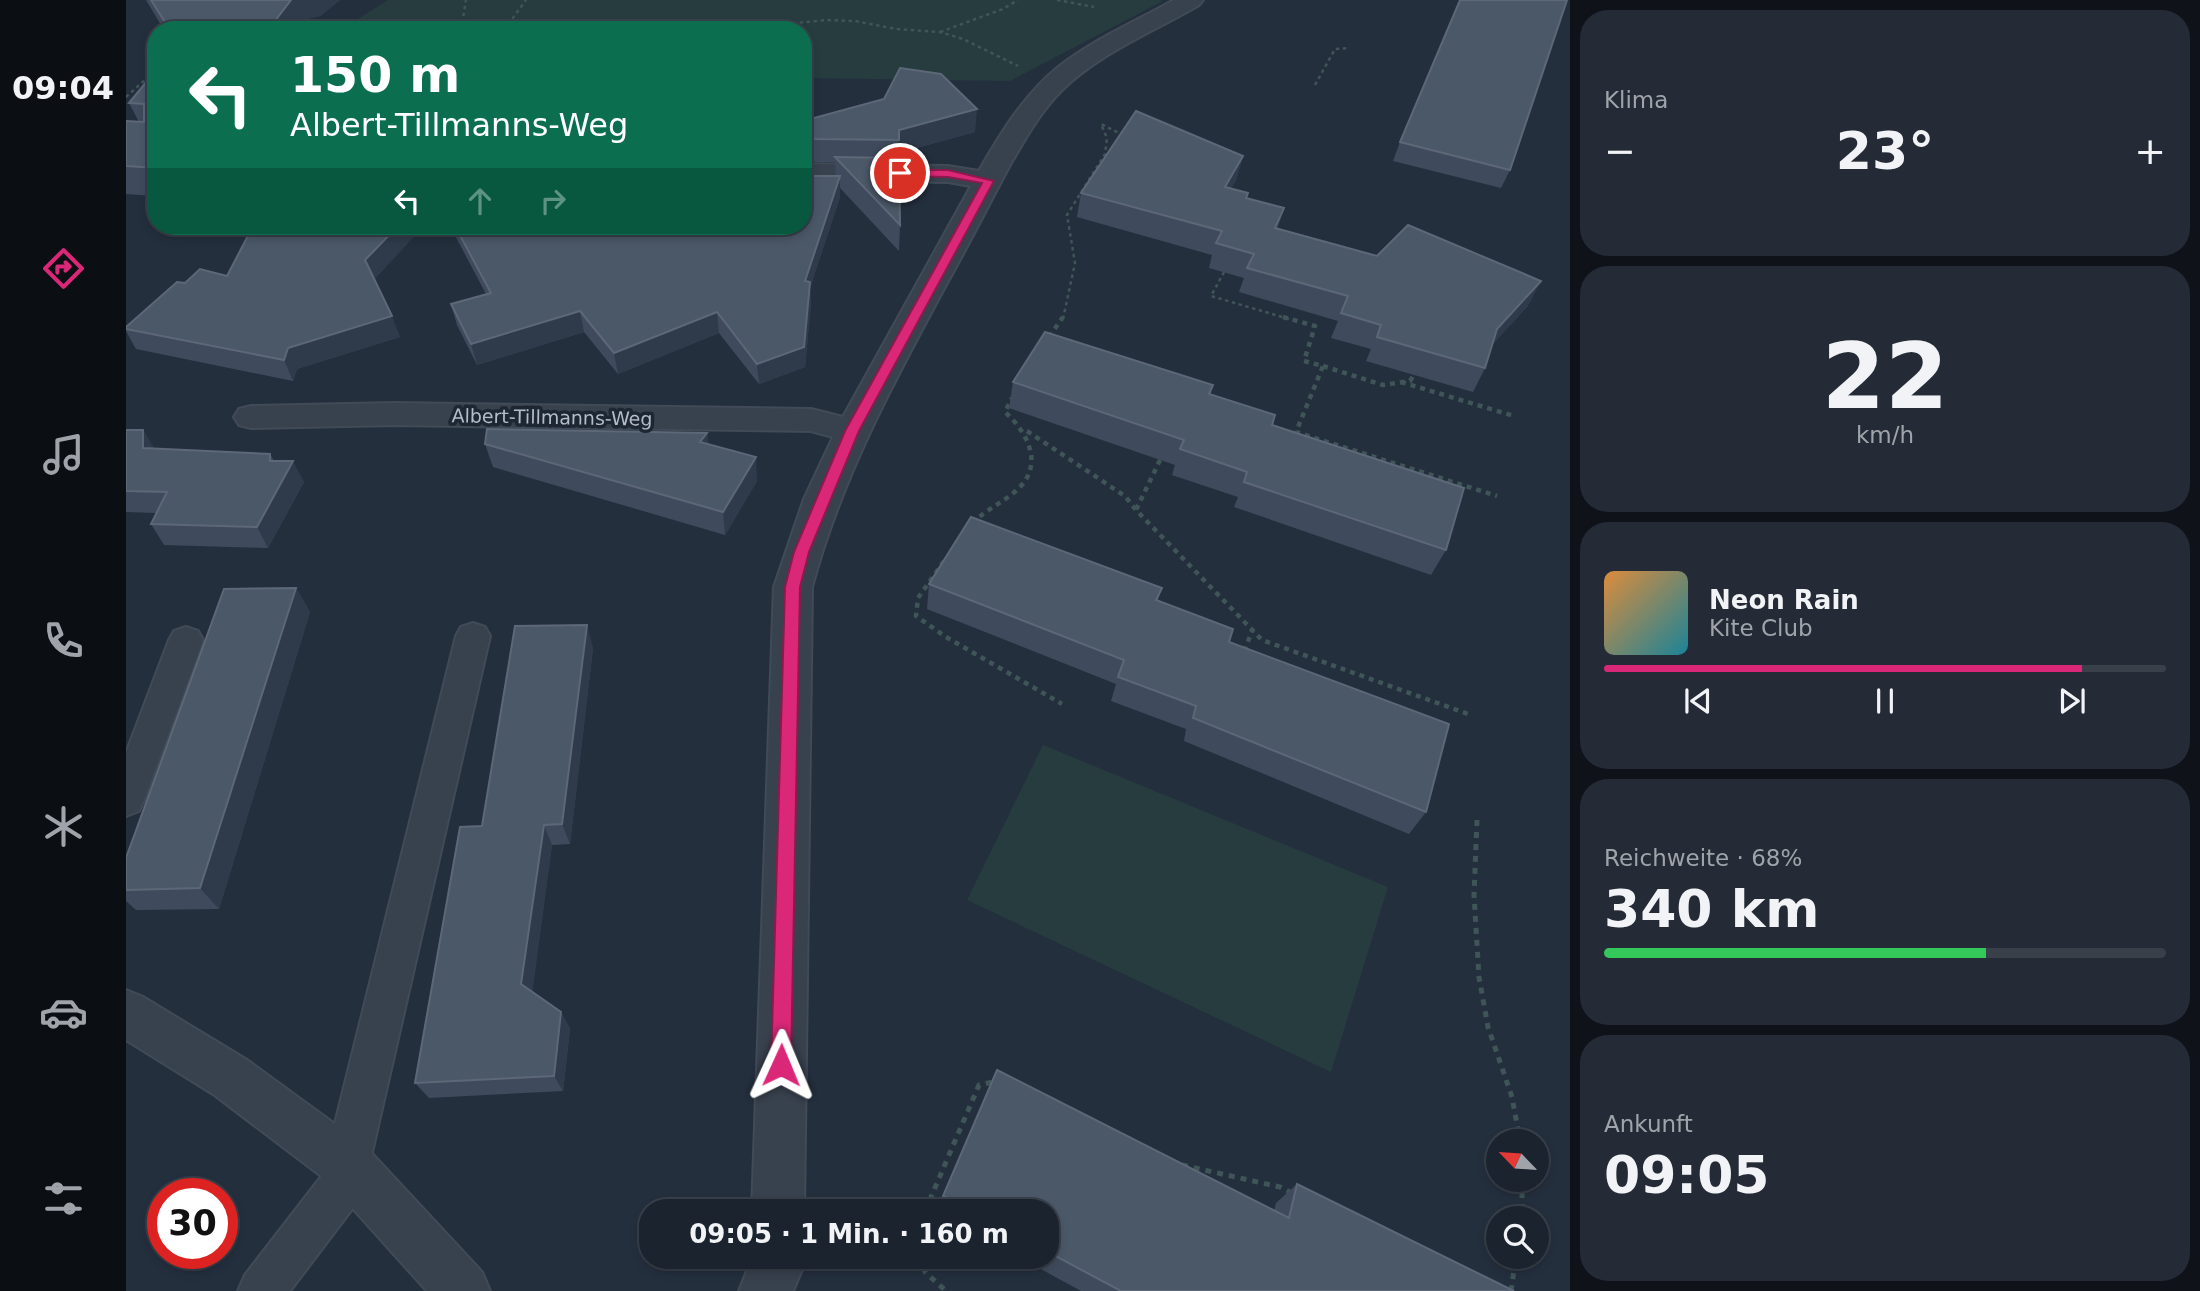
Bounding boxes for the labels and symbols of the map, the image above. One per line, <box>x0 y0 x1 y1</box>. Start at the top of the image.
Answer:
pin <box>870 143 930 203</box>
street label: Albert-Tillmanns-Weg <box>451 404 653 430</box>
position arrow <box>744 1028 818 1102</box>
north arrow <box>1486 1129 1549 1192</box>
speed limit sign: 30 <box>147 1178 238 1269</box>

